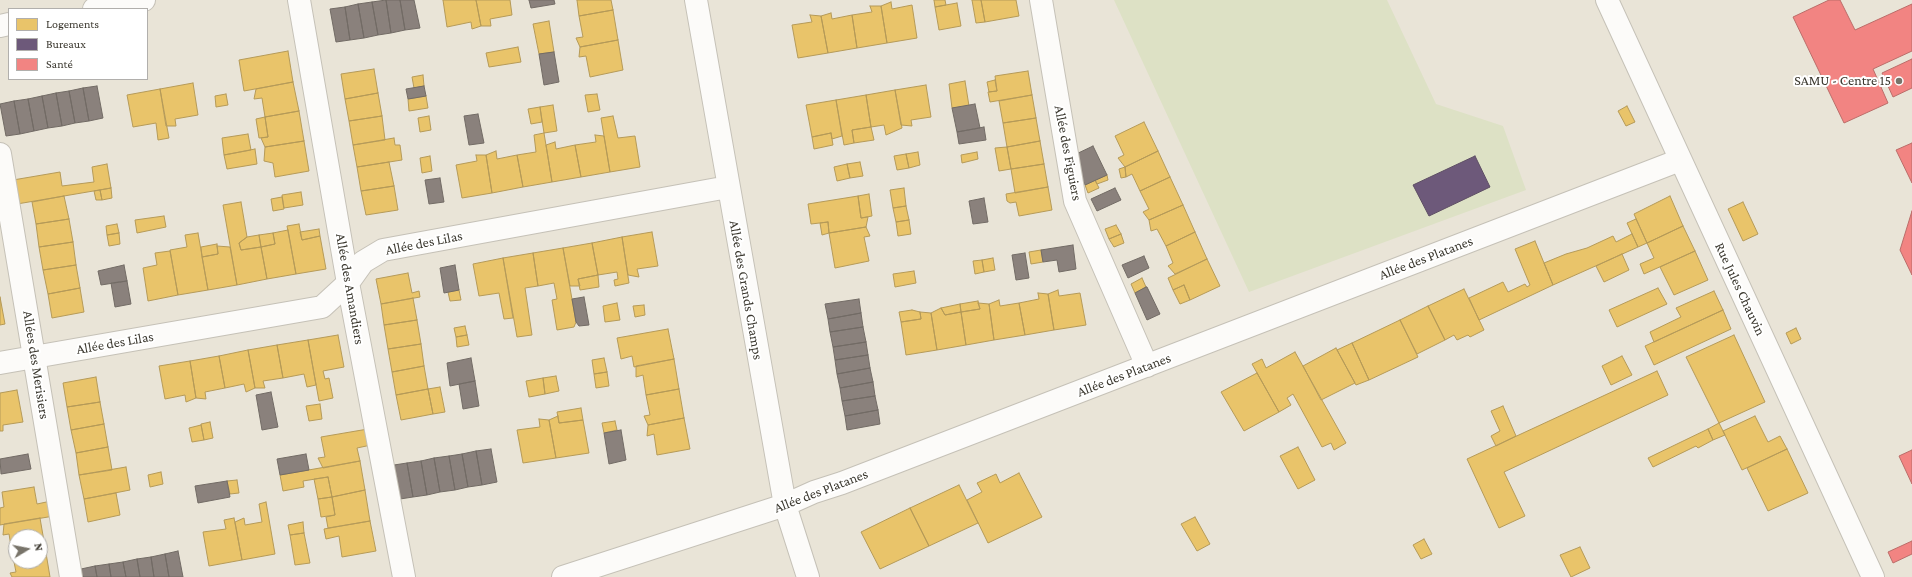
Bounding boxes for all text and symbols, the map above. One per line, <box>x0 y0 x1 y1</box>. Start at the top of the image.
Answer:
legend <box>8 8 148 80</box>
text: Logements <box>46 17 99 31</box>
text: Bureaux <box>46 37 86 51</box>
text: Santé <box>46 57 73 71</box>
place label: SAMU - Centre 15 <box>1794 73 1891 89</box>
marker: SAMU - Centre 15 <box>1894 76 1904 86</box>
street label: Allée des Figuiers <box>1051 104 1085 202</box>
street label: Allée des Grands Champs <box>725 219 767 361</box>
street label: Allée des Lilas <box>384 227 464 259</box>
street label: Allée des Amandiers <box>332 232 368 346</box>
street label: Allée des Platanes <box>1377 232 1475 284</box>
street label: Rue Jules Chauvin <box>1711 240 1769 338</box>
street label: Allées des Merisiers <box>19 310 53 420</box>
street label: Allée des Lilas <box>75 328 155 358</box>
street label: Allée des Platanes <box>1075 349 1173 401</box>
street label: Allée des Platanes <box>772 465 870 517</box>
north arrow <box>8 529 48 569</box>
text: N <box>32 542 45 552</box>

